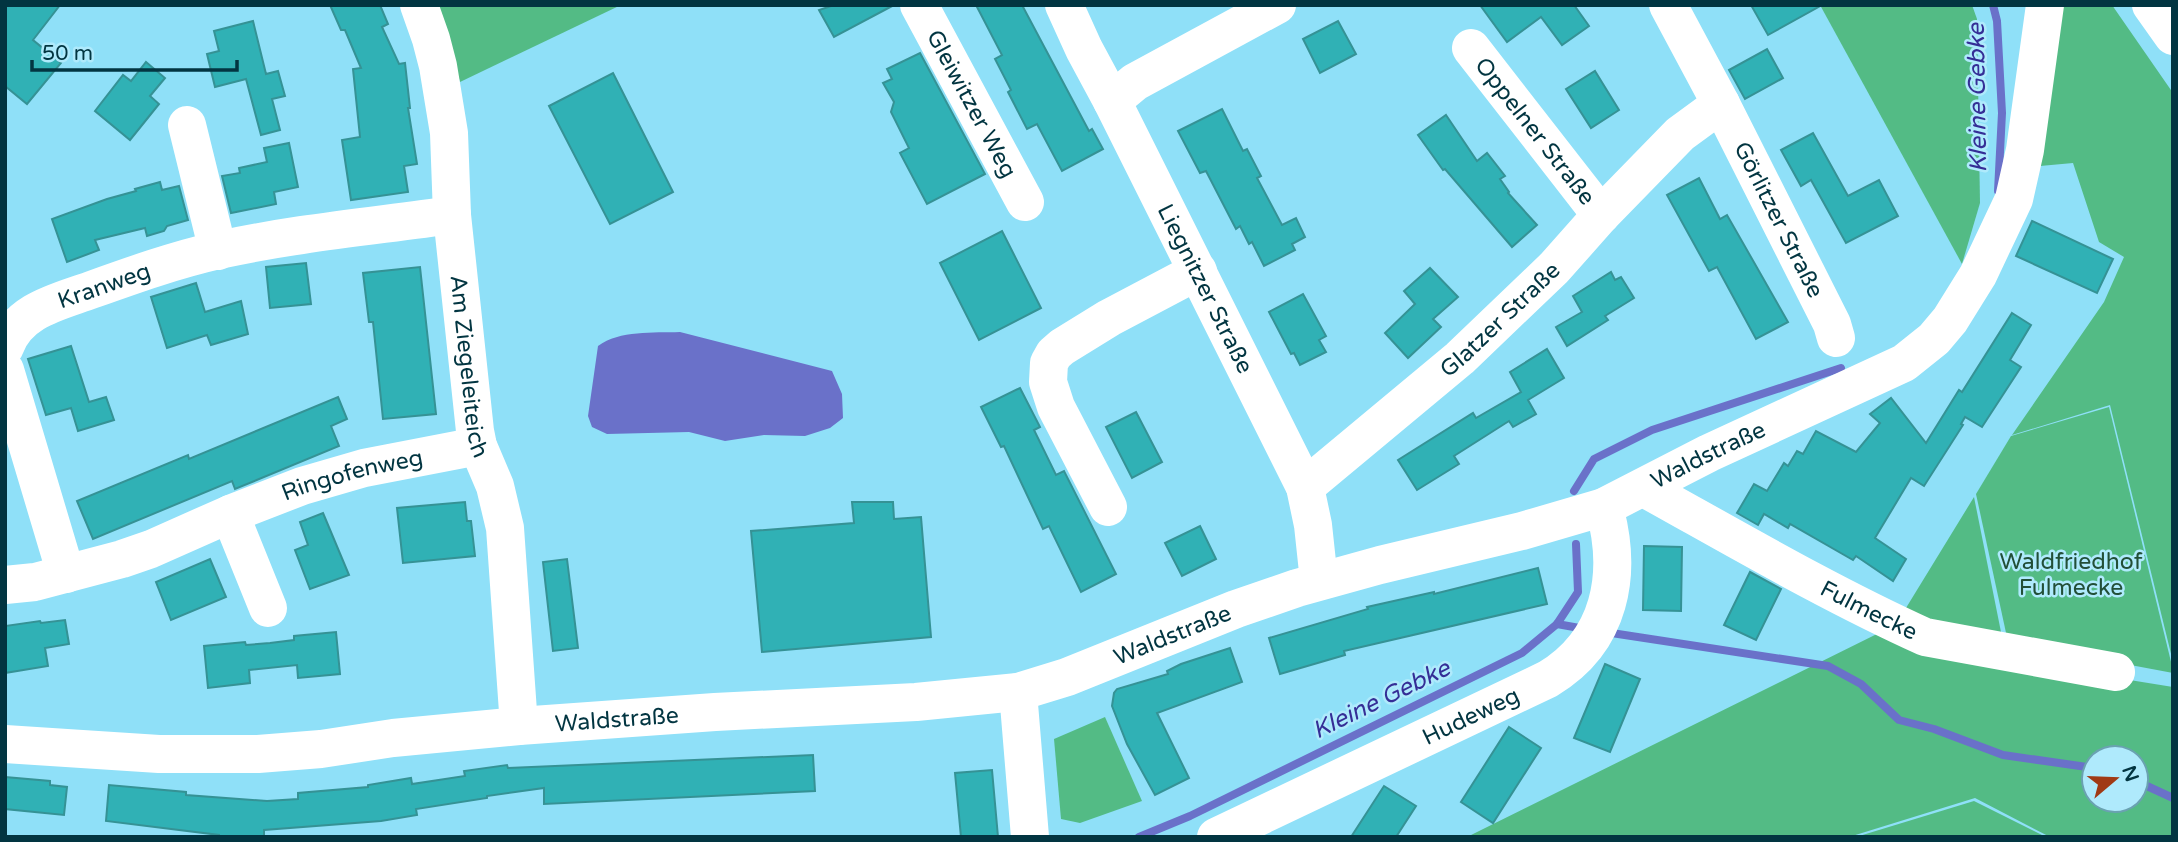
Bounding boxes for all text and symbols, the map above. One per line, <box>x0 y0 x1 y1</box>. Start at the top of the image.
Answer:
water label: Kleine Gebke <box>1962 22 1993 173</box>
street label: Gleiwitzer Weg <box>920 25 1022 183</box>
scale bar <box>32 28 236 72</box>
text: 50 m <box>42 41 93 66</box>
street label: Oppelner Straße <box>1469 52 1601 211</box>
street label: Görlitzer Straße <box>1727 137 1829 303</box>
street label: Liegnitzer Straße <box>1151 200 1259 378</box>
street label: Kranweg <box>54 257 154 315</box>
street label: Glatzer Straße <box>1435 257 1566 384</box>
street label: Am Ziegeleiteich <box>443 274 494 462</box>
street label: Waldstraße <box>1646 416 1770 496</box>
street label: Ringofenweg <box>278 444 425 508</box>
park label: Waldfriedhof Fulmecke <box>1999 548 2143 602</box>
street label: Fulmecke <box>1815 575 1922 647</box>
street label: Waldstraße <box>1110 599 1236 672</box>
water label: Kleine Gebke <box>1308 653 1456 745</box>
street label: Hudeweg <box>1418 682 1524 752</box>
street label: Waldstraße <box>554 702 680 738</box>
north arrow <box>2080 744 2150 814</box>
text: N <box>2117 763 2143 785</box>

